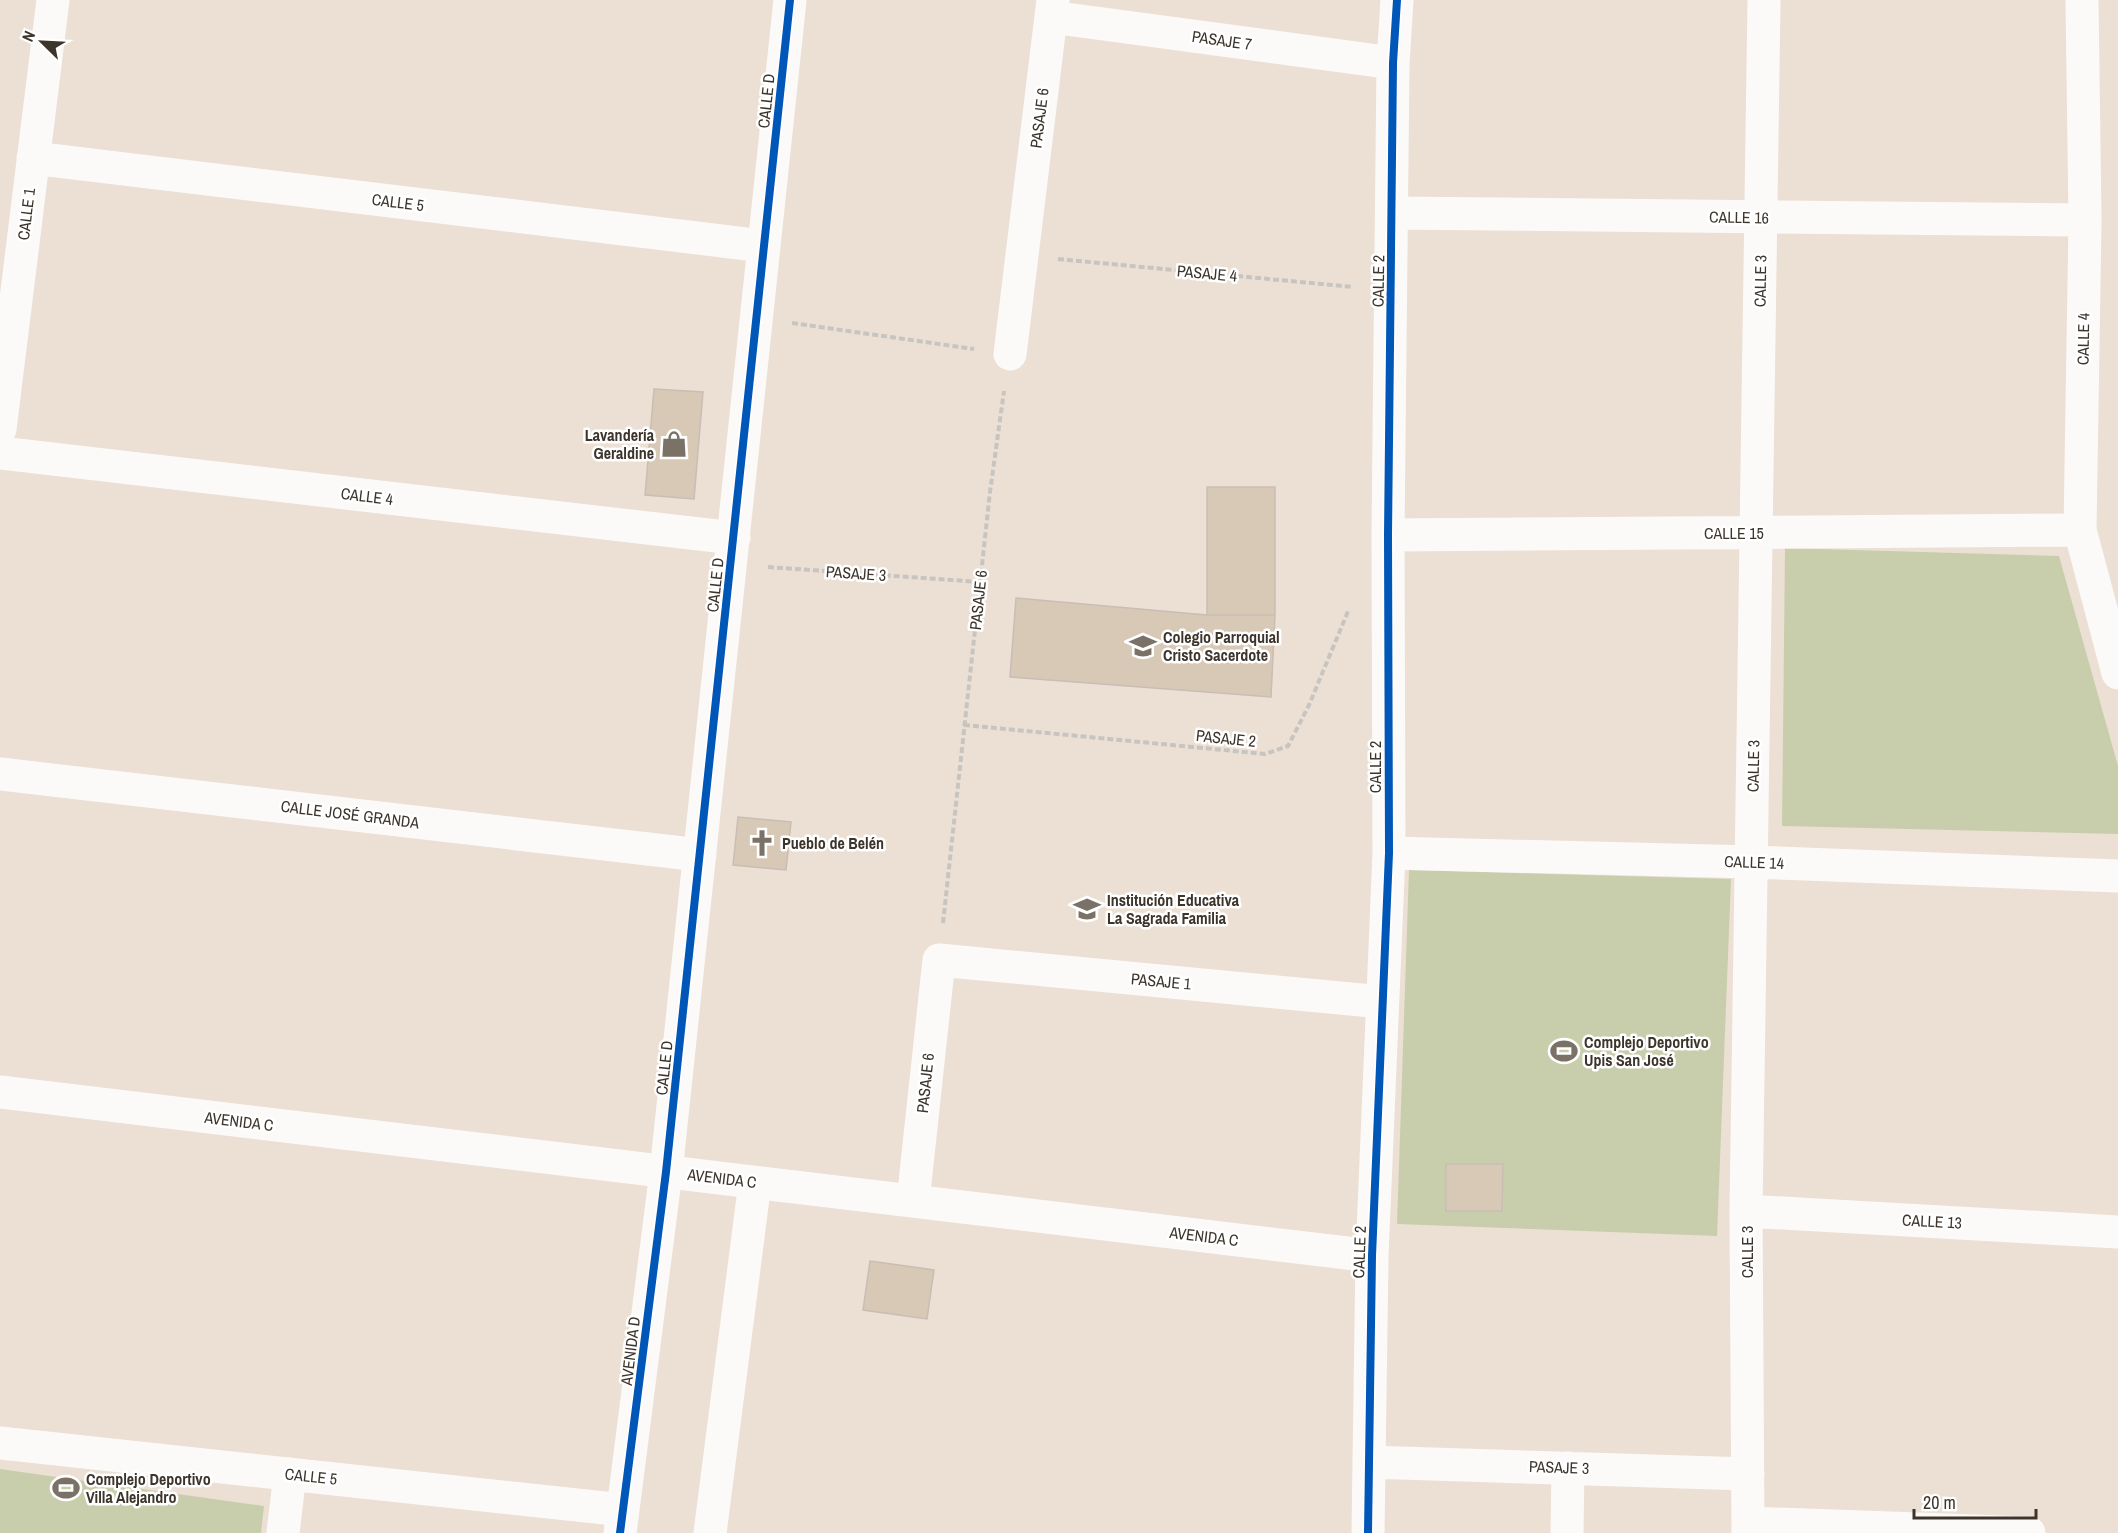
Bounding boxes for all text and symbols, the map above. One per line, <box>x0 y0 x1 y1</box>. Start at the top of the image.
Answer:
north arrow <box>12 12 72 72</box>
street label: PASAJE 7 <box>1191 25 1253 55</box>
text: N <box>16 27 40 45</box>
street label: CALLE D <box>752 73 780 129</box>
street label: PASAJE 6 <box>1024 87 1054 149</box>
street label: CALLE 1 <box>12 186 40 241</box>
street label: CALLE 5 <box>371 188 425 216</box>
street label: CALLE 16 <box>1709 205 1769 229</box>
street label: CALLE 2 <box>1367 255 1389 307</box>
street label: CALLE 3 <box>1749 255 1771 307</box>
street label: PASAJE 4 <box>1176 259 1238 287</box>
street label: CALLE 4 <box>2072 313 2094 365</box>
place label: Lavandería Geraldine <box>585 424 655 464</box>
shop icon: Lavandería Geraldine <box>659 429 689 459</box>
street label: CALLE 4 <box>340 482 394 510</box>
street label: CALLE 15 <box>1704 522 1764 544</box>
street label: CALLE D <box>701 557 729 613</box>
street label: PASAJE 3 <box>825 560 887 586</box>
street label: PASAJE 6 <box>964 569 992 631</box>
place label: Colegio Parroquial Cristo Sacerdote <box>1163 626 1280 666</box>
school or university icon: Colegio Parroquial Cristo Sacerdote <box>1128 631 1158 661</box>
street label: PASAJE 2 <box>1195 724 1257 752</box>
street label: CALLE 3 <box>1742 740 1764 792</box>
street label: CALLE 2 <box>1364 741 1386 793</box>
street label: CALLE JOSÉ GRANDA <box>280 795 421 833</box>
church icon: Pueblo de Belén <box>747 828 777 858</box>
place label: Pueblo de Belén <box>782 832 884 854</box>
street label: CALLE 14 <box>1724 850 1784 874</box>
place label: Institución Educativa La Sagrada Familia <box>1107 889 1240 929</box>
school or university icon: Institución Educativa La Sagrada Familia <box>1072 894 1102 924</box>
street label: PASAJE 1 <box>1130 967 1193 995</box>
place label: Complejo Deportivo Upis San José <box>1584 1031 1709 1071</box>
sports icon: Complejo Deportivo Upis San José <box>1549 1036 1579 1066</box>
street label: CALLE D <box>650 1040 678 1096</box>
street label: PASAJE 6 <box>911 1052 939 1114</box>
street label: AVENIDA C <box>202 1106 275 1136</box>
street label: AVENIDA C <box>685 1163 758 1193</box>
street label: CALLE 13 <box>1902 1208 1962 1234</box>
street label: AVENIDA C <box>1167 1221 1240 1251</box>
street label: CALLE 2 <box>1347 1225 1371 1279</box>
street label: CALLE 3 <box>1736 1226 1758 1278</box>
street label: AVENIDA D <box>615 1315 645 1388</box>
street label: PASAJE 3 <box>1528 1455 1590 1479</box>
street label: CALLE 5 <box>284 1462 338 1490</box>
place label: Complejo Deportivo Villa Alejandro <box>86 1468 211 1508</box>
sports icon: Complejo Deportivo Villa Alejandro <box>51 1473 81 1503</box>
scale bar <box>1914 1482 2036 1520</box>
text: 20 m <box>1923 1490 1956 1515</box>

